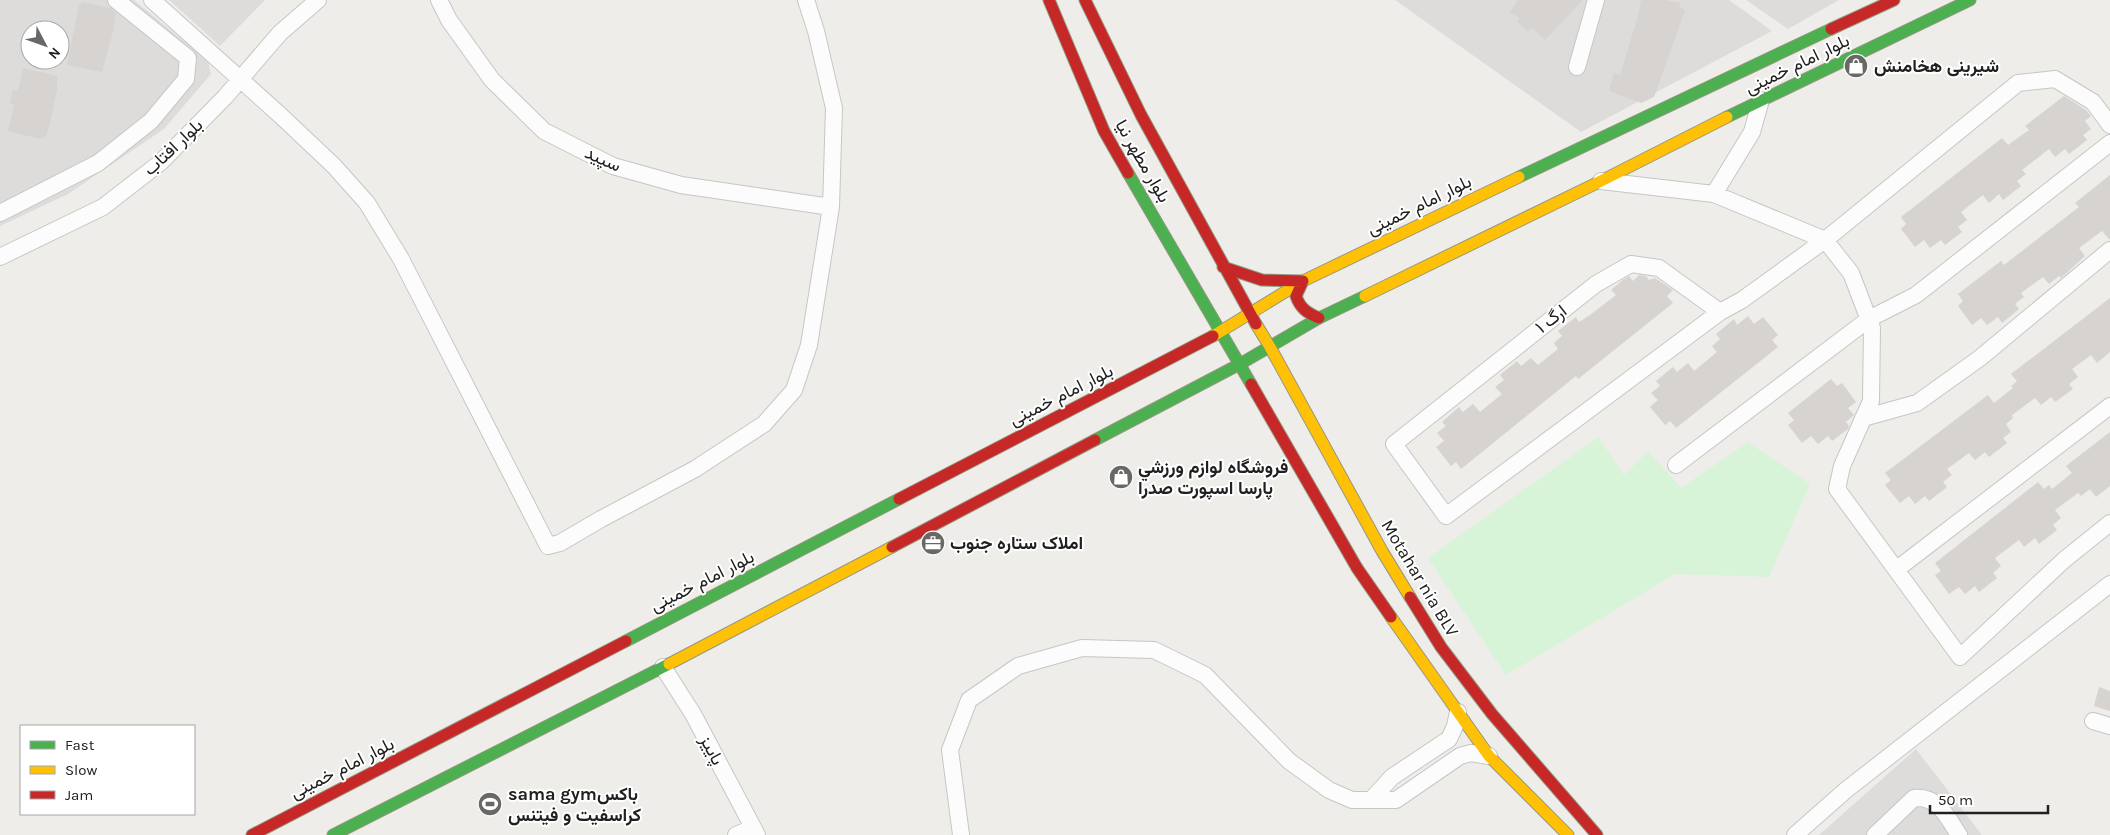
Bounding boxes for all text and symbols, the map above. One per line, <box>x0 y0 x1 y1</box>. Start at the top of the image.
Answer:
north arrow <box>20 20 70 70</box>
street label: بلوار امام خمینی <box>1741 29 1853 100</box>
text: N <box>45 44 64 63</box>
shop icon: شیرینی هخامنش <box>1843 53 1869 79</box>
place label: شیرینی هخامنش <box>1874 55 1999 77</box>
street label: بلوار افتاب <box>139 114 207 180</box>
street label: بلوار مطهر نیا <box>1110 116 1176 206</box>
street label: سپید <box>581 141 625 178</box>
street label: بلوار امام خمینی <box>1363 170 1475 241</box>
street label: ارگ ۱ <box>1531 300 1571 338</box>
street label: بلوار امام خمینی <box>1005 359 1117 432</box>
place label: فروشگاه لوازم ورزشي پارسا اسپورت صدرا <box>1138 456 1288 500</box>
shop icon: فروشگاه لوازم ورزشي پارسا اسپورت صدرا <box>1108 464 1134 490</box>
street label: Motahar nia BLV <box>1376 515 1464 641</box>
office icon: املاک ستاره جنوب <box>920 530 946 556</box>
place label: املاک ستاره جنوب <box>950 532 1083 554</box>
street label: بلوار امام خمینی <box>646 545 758 618</box>
legend <box>20 725 195 815</box>
street label: پاییز <box>694 730 729 769</box>
street label: بلوار امام خمینی <box>286 732 398 805</box>
text: Fast <box>65 736 95 754</box>
text: Slow <box>65 761 97 779</box>
scale bar <box>1930 782 2048 814</box>
place label: sama gymباکس کراسفیت و فیتنس <box>508 783 641 826</box>
text: Jam <box>65 786 93 804</box>
sports icon: sama gymباکس کراسفیت و فیتنس <box>477 791 503 817</box>
text: 50 m <box>1938 791 1973 809</box>

